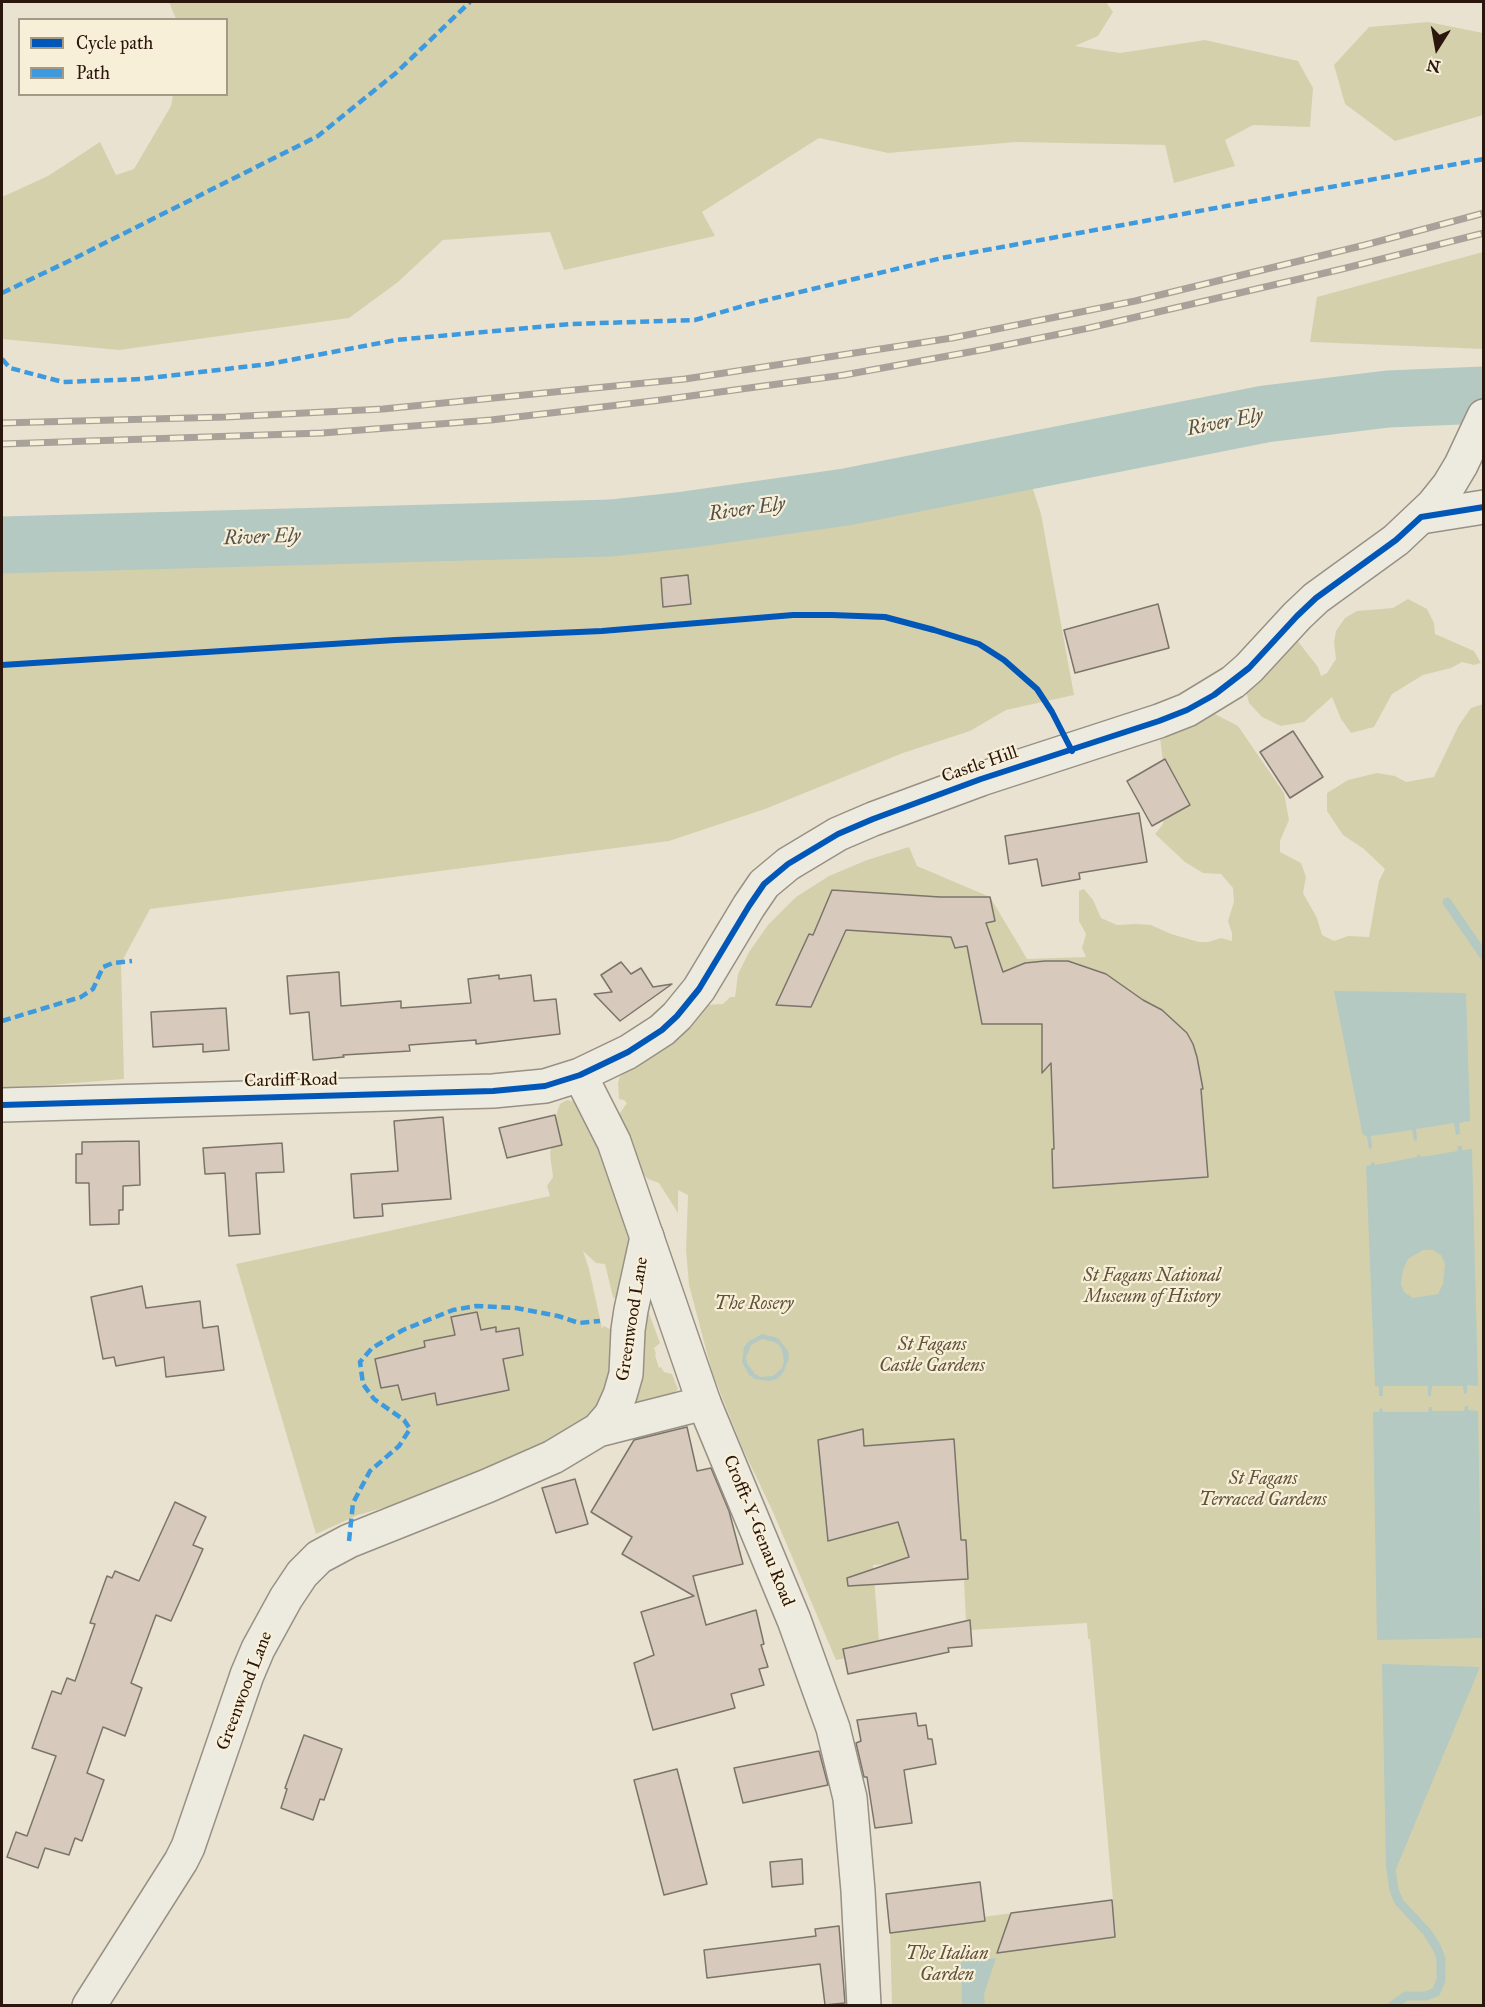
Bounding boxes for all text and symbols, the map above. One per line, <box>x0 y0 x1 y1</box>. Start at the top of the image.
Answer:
legend <box>18 18 228 96</box>
north arrow <box>1407 18 1467 78</box>
text: Cycle path <box>76 32 153 54</box>
text: N <box>1425 56 1442 77</box>
text: Path <box>76 62 110 84</box>
water label: River Ely <box>1185 404 1265 442</box>
water label: River Ely <box>707 493 787 527</box>
water label: River Ely <box>223 525 301 551</box>
street label: Castle Hill <box>939 742 1021 788</box>
street label: Cardiff Road <box>244 1069 338 1093</box>
street label: Greenwood Lane <box>613 1255 653 1383</box>
park label: St Fagans National Museum of History <box>1083 1266 1221 1308</box>
park label: The Rosery <box>715 1294 793 1316</box>
park label: St Fagans Castle Gardens <box>879 1335 985 1378</box>
street label: Crofft-Y-Genau Road <box>718 1452 798 1610</box>
park label: St Fagans Terraced Gardens <box>1199 1469 1327 1512</box>
street label: Greenwood Lane <box>212 1629 278 1753</box>
park label: The Italian Garden <box>906 1944 988 1986</box>

